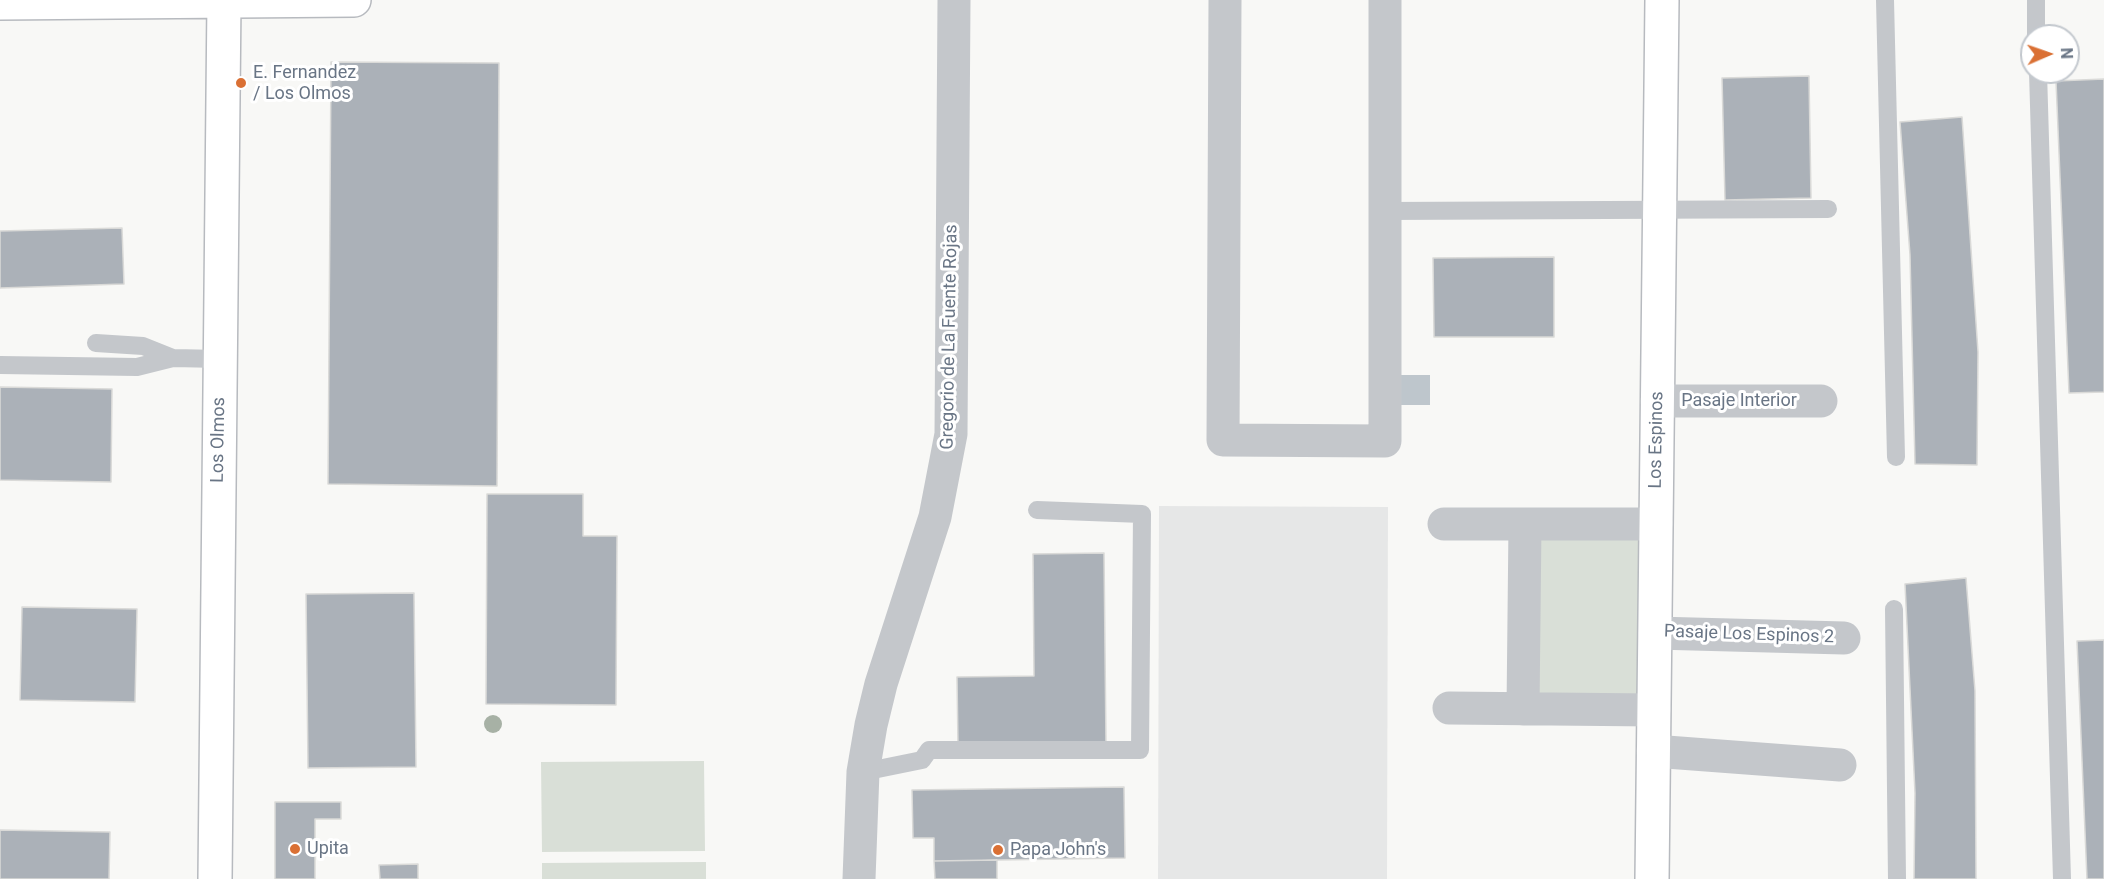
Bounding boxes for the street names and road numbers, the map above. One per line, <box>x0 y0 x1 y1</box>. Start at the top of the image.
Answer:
street label: Gregorio de La Fuente Rojas <box>937 224 963 450</box>
street label: Pasaje Interior <box>1681 390 1797 412</box>
street label: Los Espinos <box>1645 391 1669 489</box>
street label: Los Olmos <box>207 397 231 483</box>
street label: Pasaje Los Espinos 2 <box>1664 621 1834 649</box>

